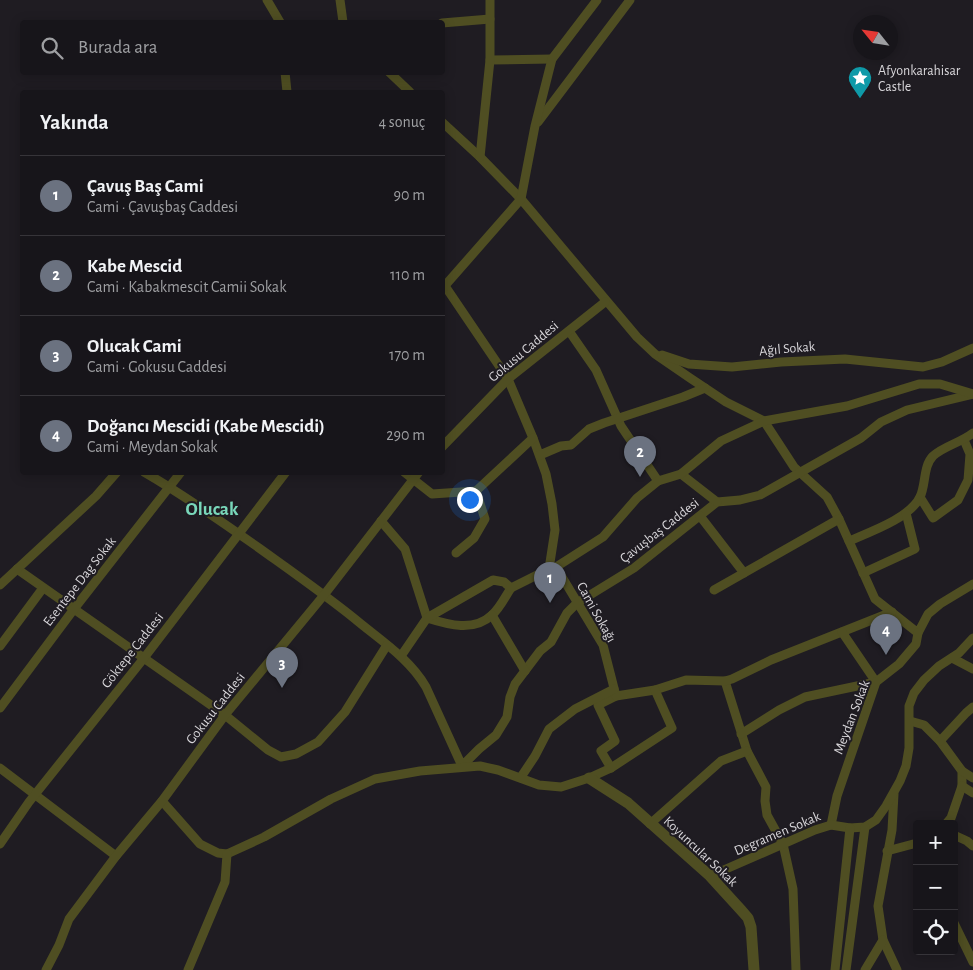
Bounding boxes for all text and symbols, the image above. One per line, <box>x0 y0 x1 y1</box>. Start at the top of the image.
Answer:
north arrow <box>853 15 898 60</box>
search box <box>20 20 445 75</box>
icon: search <box>38 34 66 62</box>
text: Burada ara <box>78 38 157 57</box>
place label: Afyonkarahisar Castle <box>878 64 961 94</box>
place icon: Afyonkarahisar Castle <box>847 65 873 99</box>
text: Yakında <box>40 112 109 133</box>
text: 4 sonuç <box>378 114 425 130</box>
text: Çavuş Baş Cami <box>87 177 204 196</box>
text: 1 <box>53 187 59 203</box>
text: 90 m <box>394 187 425 203</box>
text: Cami · Çavuşbaş Caddesi <box>87 199 238 215</box>
text: Kabe Mescid <box>87 257 182 276</box>
text: 2 <box>52 267 60 283</box>
text: 110 m <box>390 267 425 283</box>
text: Cami · Kabakmescit Camii Sokak <box>87 279 286 295</box>
street label: Gokusu Caddesi <box>486 319 561 385</box>
text: Olucak Cami <box>87 337 182 356</box>
street label: Ağıl Sokak <box>758 340 816 358</box>
text: 3 <box>53 347 59 363</box>
text: 170 m <box>389 347 425 363</box>
text: Cami · Gokusu Caddesi <box>87 359 227 375</box>
text: Doğancı Mescidi (Kabe Mescidi) <box>87 417 325 436</box>
text: 4 <box>52 427 60 443</box>
text: 290 m <box>386 427 425 443</box>
pin: 2 <box>624 436 656 477</box>
text: Cami · Meydan Sokak <box>87 439 218 455</box>
your location <box>457 487 483 513</box>
street label: Çavuşbaş Caddesi <box>617 496 702 566</box>
district label: Olucak <box>186 500 239 519</box>
street label: Esentepe Dag Sokak <box>41 534 119 629</box>
pin: 1 <box>534 562 566 603</box>
street label: Cami Sokağı <box>574 580 618 645</box>
street label: Göktepe Caddesi <box>99 610 166 691</box>
pin: 4 <box>870 614 902 655</box>
pin: 3 <box>266 647 298 688</box>
street label: Gokusu Caddesi <box>184 670 248 747</box>
street label: Meydan Sokak <box>831 678 873 756</box>
street label: Degramen Sokak <box>732 809 823 858</box>
street label: Koyuncular Sokak <box>661 814 740 890</box>
map controls <box>913 820 958 955</box>
button: + <box>913 820 958 865</box>
button: − <box>913 865 958 910</box>
button: locate <box>913 910 958 955</box>

